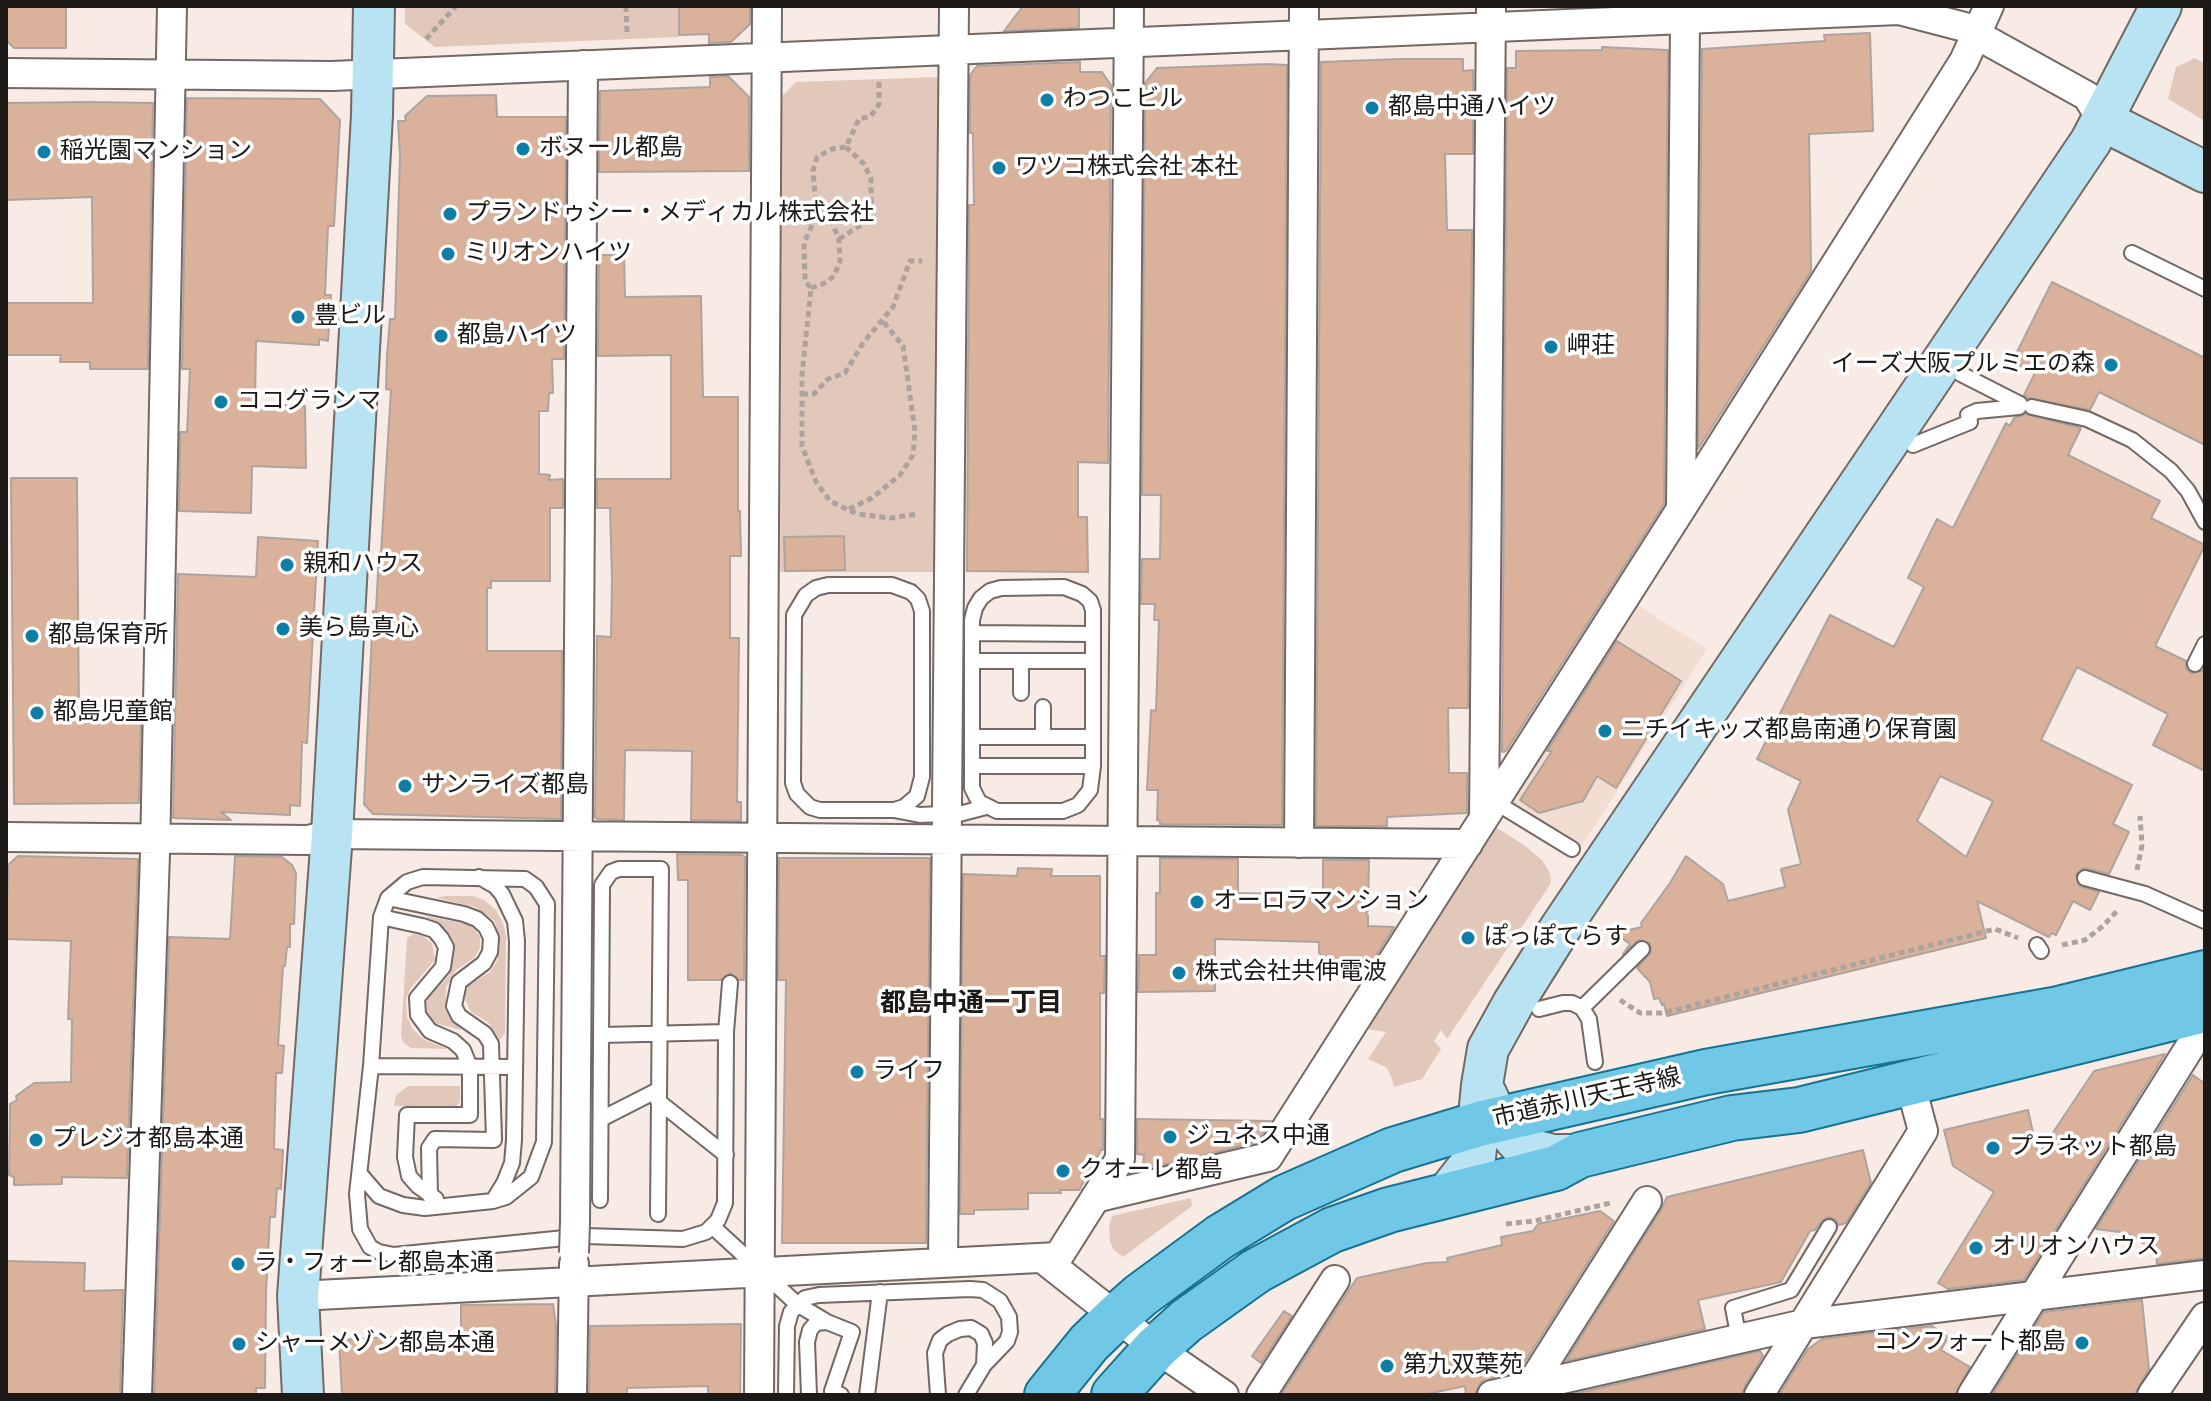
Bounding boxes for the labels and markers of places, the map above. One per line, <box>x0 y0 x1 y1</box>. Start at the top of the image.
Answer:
place label: わつこビル <box>1063 86 1183 114</box>
marker: わつこビル <box>1038 91 1056 109</box>
place label: 都島中通ハイツ <box>1388 94 1556 122</box>
marker: 都島中通ハイツ <box>1363 99 1381 117</box>
place label: ボヌール都島 <box>539 135 683 163</box>
place label: 稲光園マンション <box>60 138 252 166</box>
marker: ボヌール都島 <box>514 140 532 158</box>
marker: 稲光園マンション <box>35 143 53 161</box>
place label: ワツコ株式会社 本社 <box>1015 154 1238 182</box>
marker: ワツコ株式会社 本社 <box>990 159 1008 177</box>
place label: プランドゥシー・メディカル株式会社 <box>466 200 874 228</box>
marker: プランドゥシー・メディカル株式会社 <box>441 205 459 223</box>
place label: ミリオンハイツ <box>464 240 632 268</box>
marker: ミリオンハイツ <box>439 245 457 263</box>
place label: 豊ビル <box>314 303 386 331</box>
marker: 豊ビル <box>289 308 307 326</box>
place label: 都島ハイツ <box>457 322 577 350</box>
marker: 都島ハイツ <box>432 327 450 345</box>
place label: 岬荘 <box>1567 333 1615 361</box>
marker: 岬荘 <box>1542 338 1560 356</box>
place label: イーズ大阪プルミエの森 <box>1831 351 2095 379</box>
marker: イーズ大阪プルミエの森 <box>2102 356 2120 374</box>
place label: ココグランマ <box>237 388 381 416</box>
marker: ココグランマ <box>212 393 230 411</box>
place label: 親和ハウス <box>303 551 423 579</box>
marker: 親和ハウス <box>278 556 296 574</box>
place label: 美ら島真心 <box>299 615 419 643</box>
marker: 美ら島真心 <box>274 620 292 638</box>
place label: 都島保育所 <box>48 622 168 650</box>
marker: 都島保育所 <box>23 627 41 645</box>
place label: 都島児童館 <box>53 699 173 727</box>
marker: 都島児童館 <box>28 704 46 722</box>
place label: ニチイキッズ都島南通り保育園 <box>1621 717 1957 745</box>
marker: ニチイキッズ都島南通り保育園 <box>1596 722 1614 740</box>
place label: サンライズ都島 <box>421 772 589 800</box>
marker: サンライズ都島 <box>396 777 414 795</box>
place label: オーロラマンション <box>1213 888 1429 916</box>
marker: オーロラマンション <box>1188 893 1206 911</box>
place label: ぽっぽてらす <box>1484 924 1628 952</box>
marker: ぽっぽてらす <box>1459 929 1477 947</box>
place label: 株式会社共伸電波 <box>1195 959 1387 987</box>
marker: 株式会社共伸電波 <box>1170 964 1188 982</box>
place label: ライフ <box>873 1058 945 1086</box>
marker: ライフ <box>848 1063 866 1081</box>
place label: ジュネス中通 <box>1186 1123 1330 1151</box>
place label: プレジオ都島本通 <box>52 1126 244 1154</box>
marker: ジュネス中通 <box>1161 1128 1179 1146</box>
marker: プレジオ都島本通 <box>27 1131 45 1149</box>
place label: プラネット都島 <box>2009 1134 2177 1162</box>
marker: プラネット都島 <box>1984 1139 2002 1157</box>
place label: クオーレ都島 <box>1079 1157 1223 1185</box>
marker: クオーレ都島 <box>1054 1162 1072 1180</box>
place label: オリオンハウス <box>1992 1234 2160 1262</box>
marker: オリオンハウス <box>1967 1239 1985 1257</box>
place label: ラ・フォーレ都島本通 <box>254 1250 494 1278</box>
marker: ラ・フォーレ都島本通 <box>229 1255 247 1273</box>
place label: コンフォート都島 <box>1874 1329 2066 1357</box>
place label: シャーメゾン都島本通 <box>255 1330 495 1358</box>
marker: コンフォート都島 <box>2073 1334 2091 1352</box>
marker: シャーメゾン都島本通 <box>230 1335 248 1353</box>
place label: 第九双葉苑 <box>1403 1352 1523 1380</box>
marker: 第九双葉苑 <box>1378 1357 1396 1375</box>

